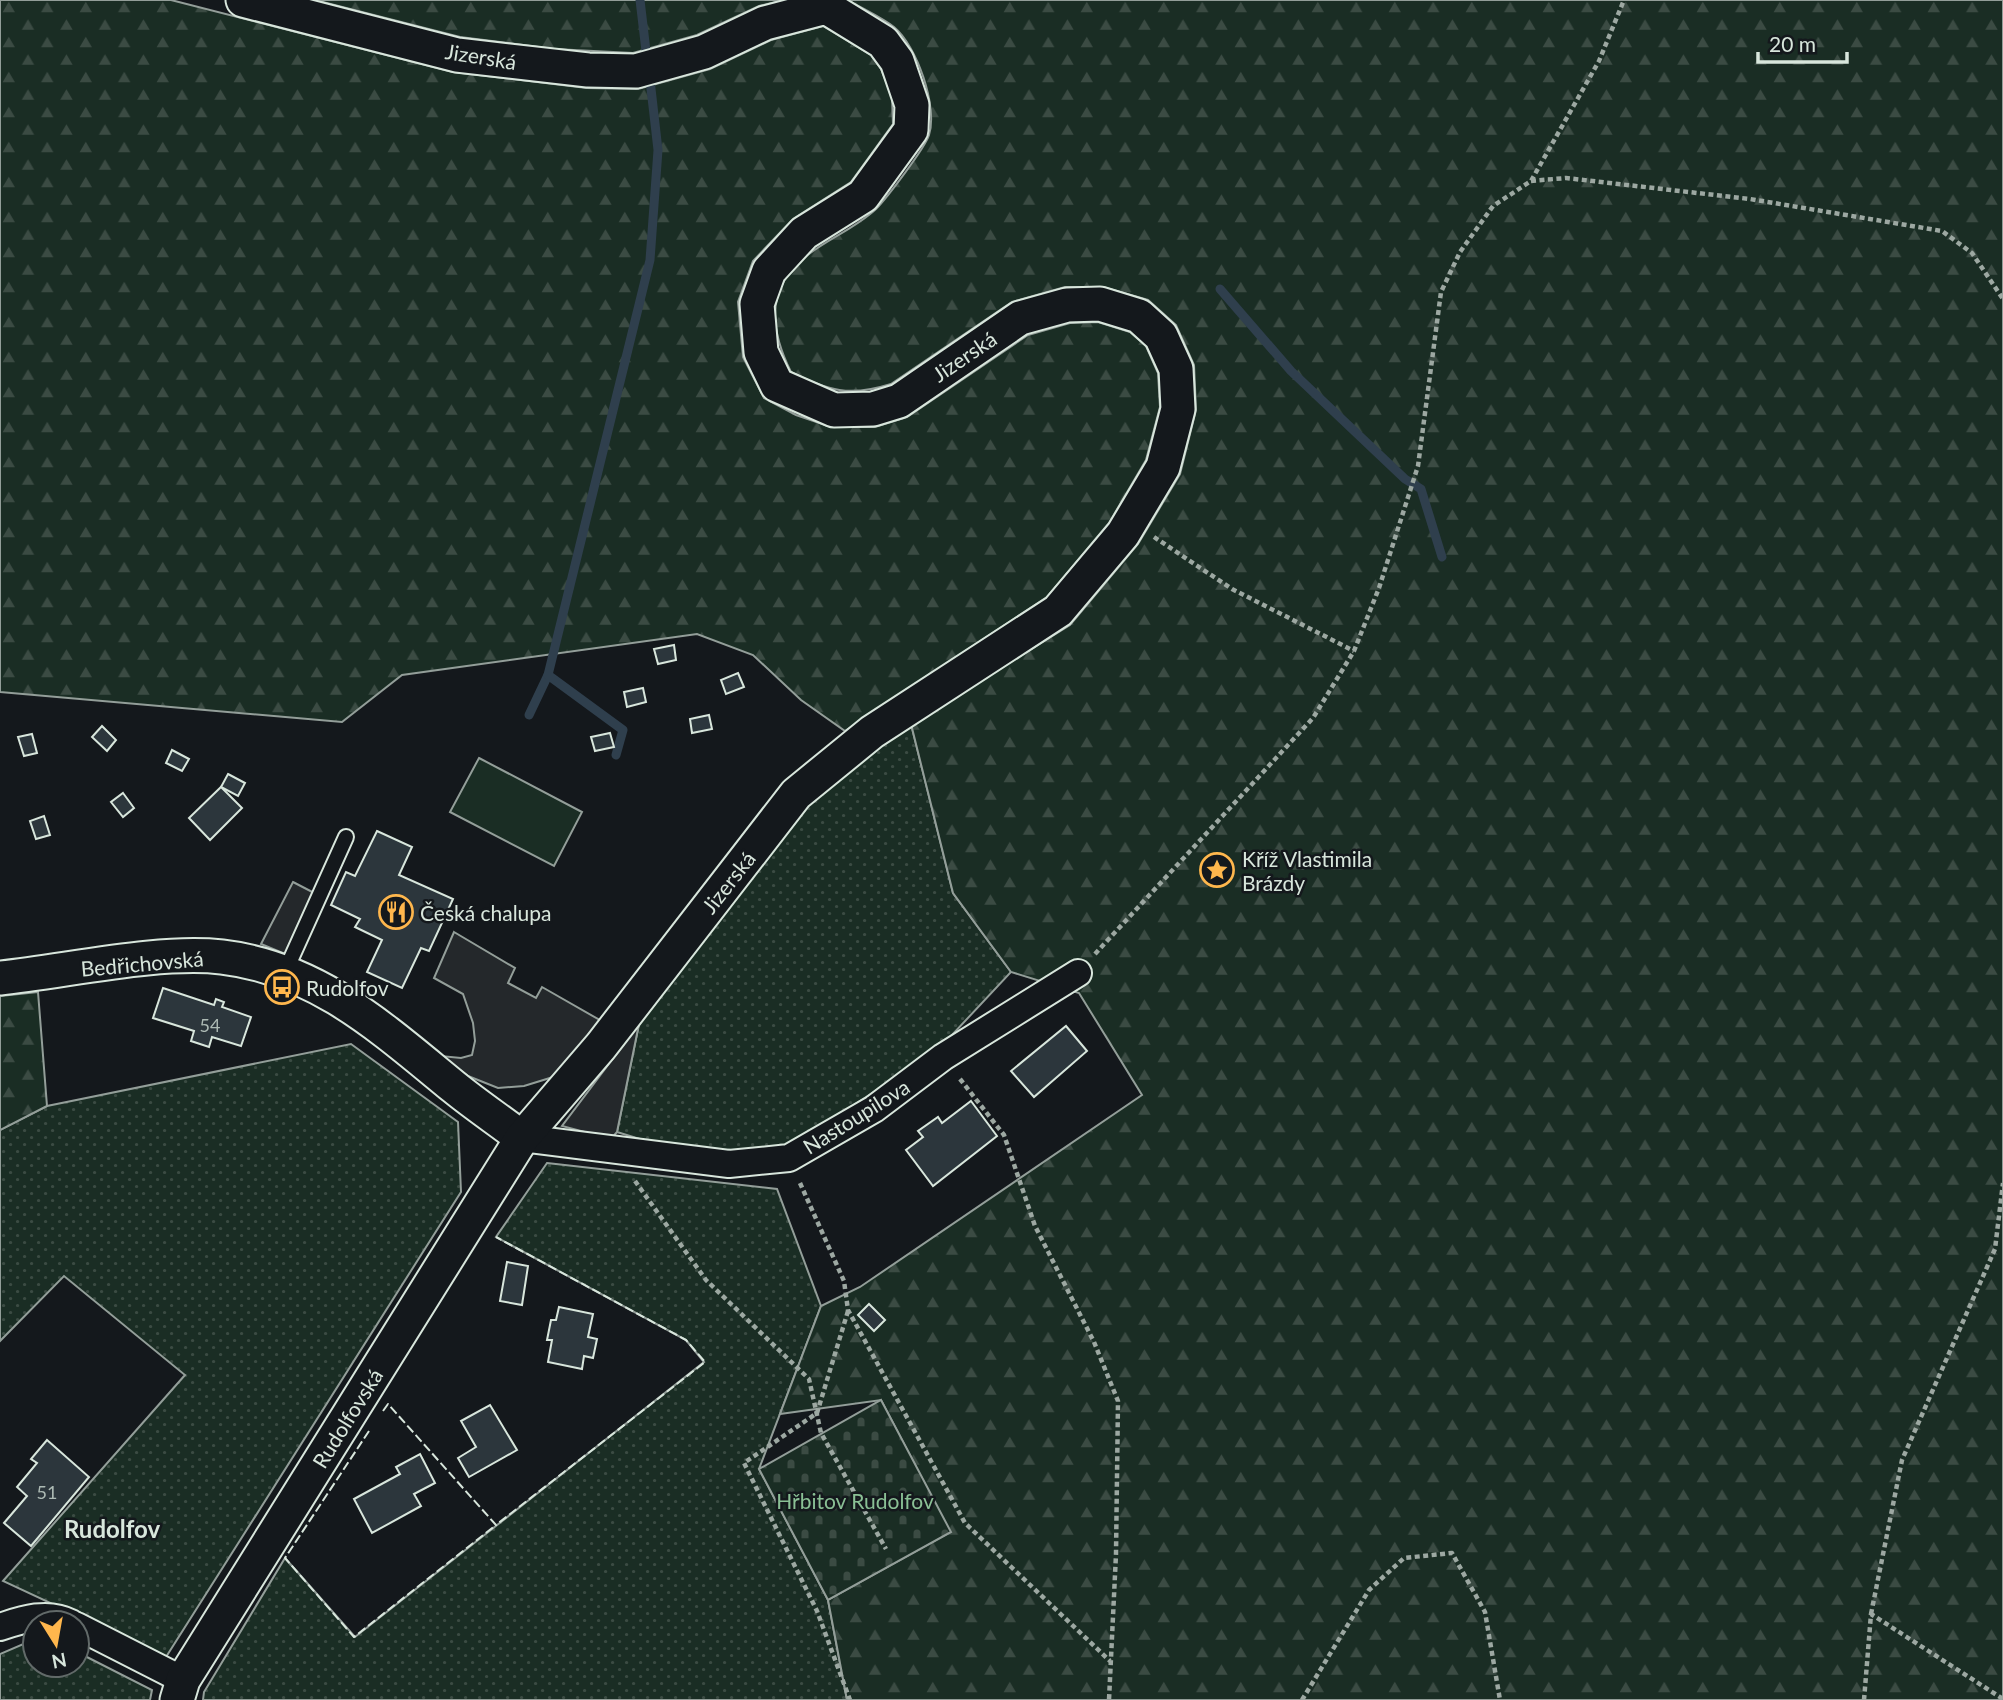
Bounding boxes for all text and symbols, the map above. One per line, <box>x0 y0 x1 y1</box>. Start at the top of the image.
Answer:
scale bar <box>1758 21 1847 65</box>
text: 20 m <box>1769 31 1816 56</box>
street label: Jizerská <box>444 38 518 74</box>
street label: Jizerská <box>927 326 1001 386</box>
street label: Jizerská <box>696 846 760 918</box>
place label: Kříž Vlastimila Brázdy <box>1242 846 1372 895</box>
place icon: Kříž Vlastimila Brázdy <box>1198 851 1236 889</box>
restaurant icon: Česká chalupa <box>377 893 415 931</box>
place label: Česká chalupa <box>420 900 552 925</box>
street label: Bedřichovská <box>80 945 204 981</box>
bus stop icon: Rudolfov <box>263 968 301 1006</box>
place label: Rudolfov <box>306 975 389 1000</box>
house number: 54 <box>200 1014 220 1036</box>
street label: Nastoupilova <box>798 1073 914 1159</box>
street label: Rudolfovská <box>307 1364 387 1472</box>
house number: 51 <box>37 1481 57 1503</box>
park label: Hřbitov Rudolfov <box>776 1488 934 1513</box>
district label: Rudolfov <box>64 1514 160 1543</box>
north arrow <box>21 1609 91 1679</box>
text: N <box>50 1648 69 1674</box>

